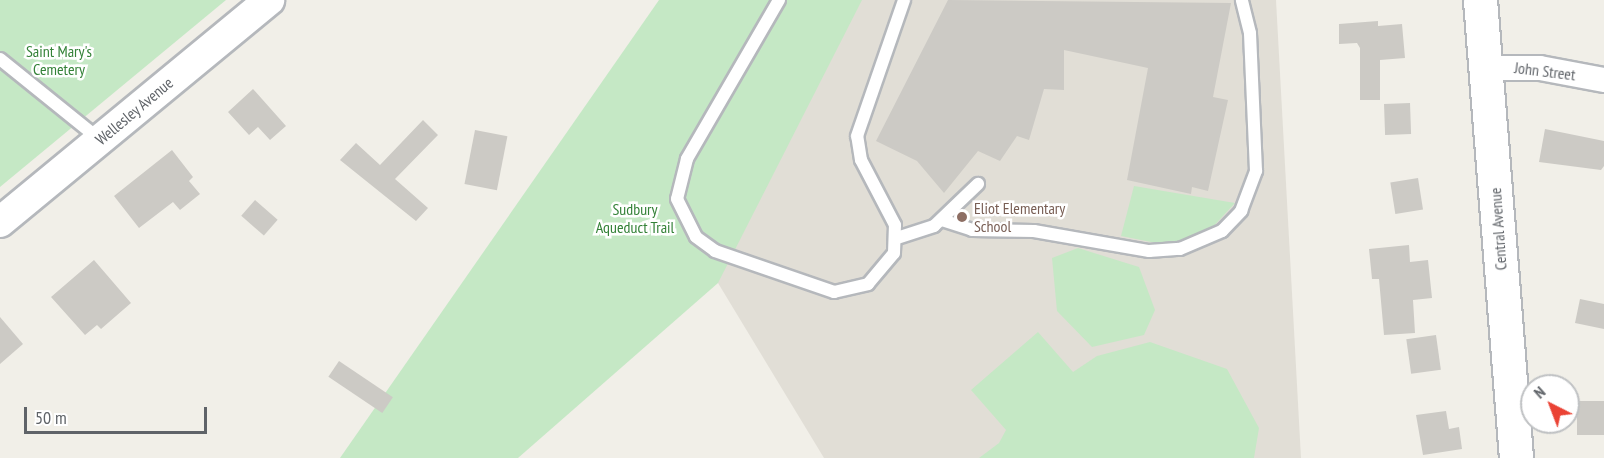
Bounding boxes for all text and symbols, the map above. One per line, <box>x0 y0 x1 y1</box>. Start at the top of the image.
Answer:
park label: Saint Mary's Cemetery <box>26 41 92 79</box>
street label: John Street <box>1513 58 1577 84</box>
street label: Wellesley Avenue <box>91 73 177 149</box>
street label: Central Avenue <box>1486 187 1510 271</box>
place label: Eliot Elementary School <box>974 198 1065 236</box>
park label: Sudbury Aqueduct Trail <box>596 199 674 237</box>
marker: Eliot Elementary School <box>955 210 969 224</box>
north arrow <box>1520 374 1580 434</box>
text: N <box>1529 382 1549 402</box>
scale bar <box>27 395 210 433</box>
text: 50 m <box>35 406 67 429</box>

